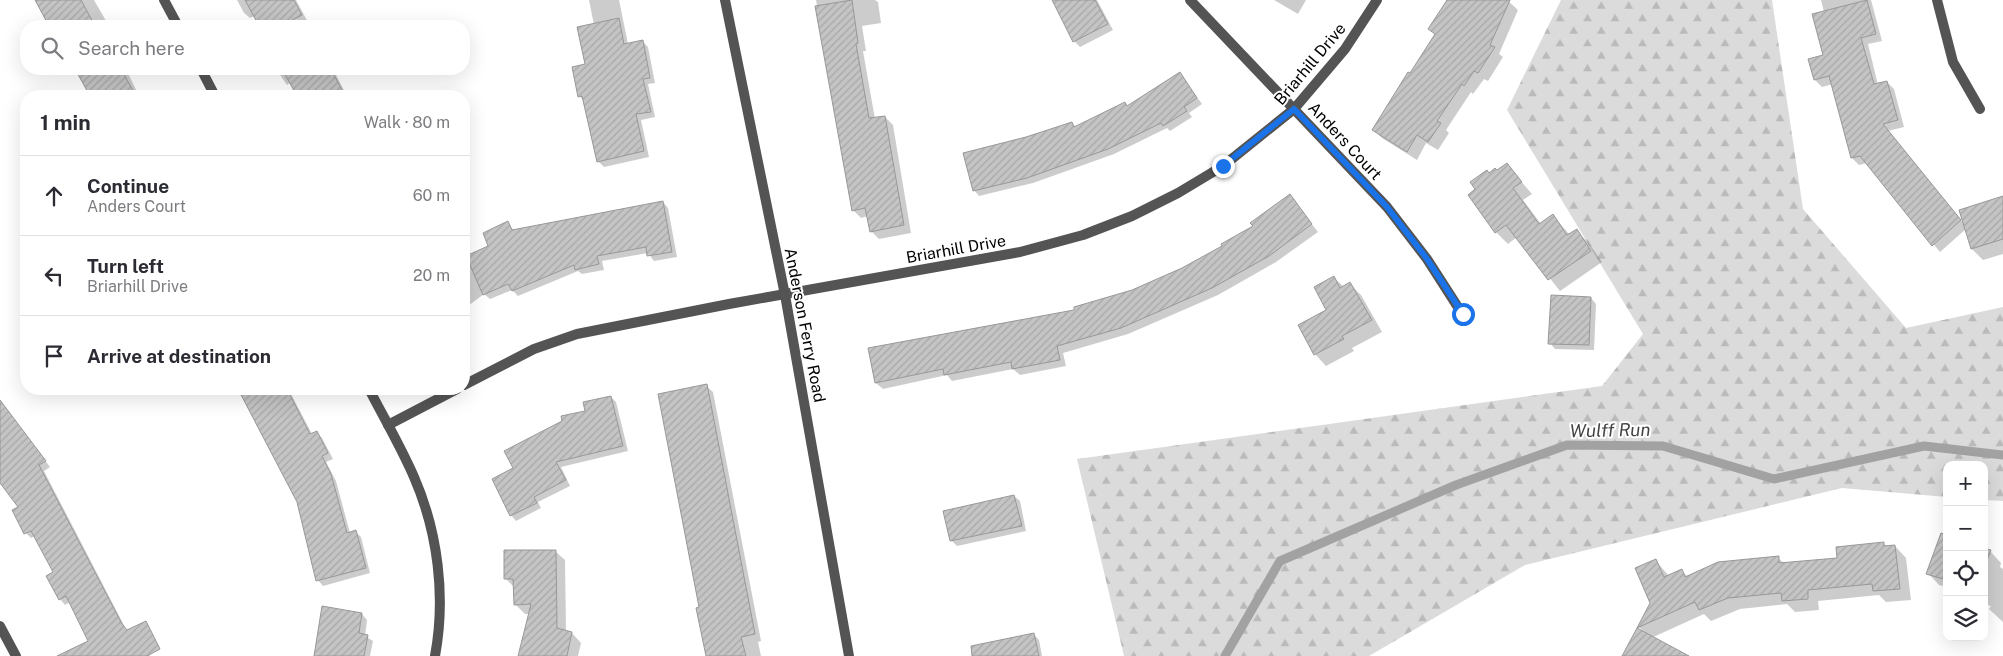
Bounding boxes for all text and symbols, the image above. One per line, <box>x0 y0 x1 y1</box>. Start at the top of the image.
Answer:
street label: Briarhill Drive <box>1270 19 1350 109</box>
search box <box>20 20 470 75</box>
icon: search <box>38 34 66 62</box>
text: Search here <box>78 37 185 59</box>
street label: Anders Court <box>1304 98 1386 184</box>
text: 1 min <box>40 110 91 135</box>
text: Walk · 80 m <box>364 113 450 132</box>
route end <box>1212 155 1235 178</box>
text: Continue <box>87 175 169 197</box>
icon: ahead <box>40 182 68 210</box>
text: 60 m <box>413 186 450 205</box>
text: Anders Court <box>87 197 186 216</box>
street label: Briarhill Drive <box>905 231 1007 267</box>
street label: Anderson Ferry Road <box>781 246 829 404</box>
text: Turn left <box>87 255 164 277</box>
icon: left <box>40 262 68 290</box>
text: 20 m <box>413 266 450 285</box>
text: Briarhill Drive <box>87 277 188 296</box>
route start <box>1452 303 1475 326</box>
icon: arrive <box>40 342 68 370</box>
text: Arrive at destination <box>87 345 271 367</box>
water label: Wulff Run <box>1569 419 1651 441</box>
map controls <box>1943 461 1988 641</box>
button: + <box>1943 461 1988 506</box>
button: − <box>1943 506 1988 551</box>
button: locate <box>1943 551 1988 596</box>
button: layers <box>1943 596 1988 641</box>

